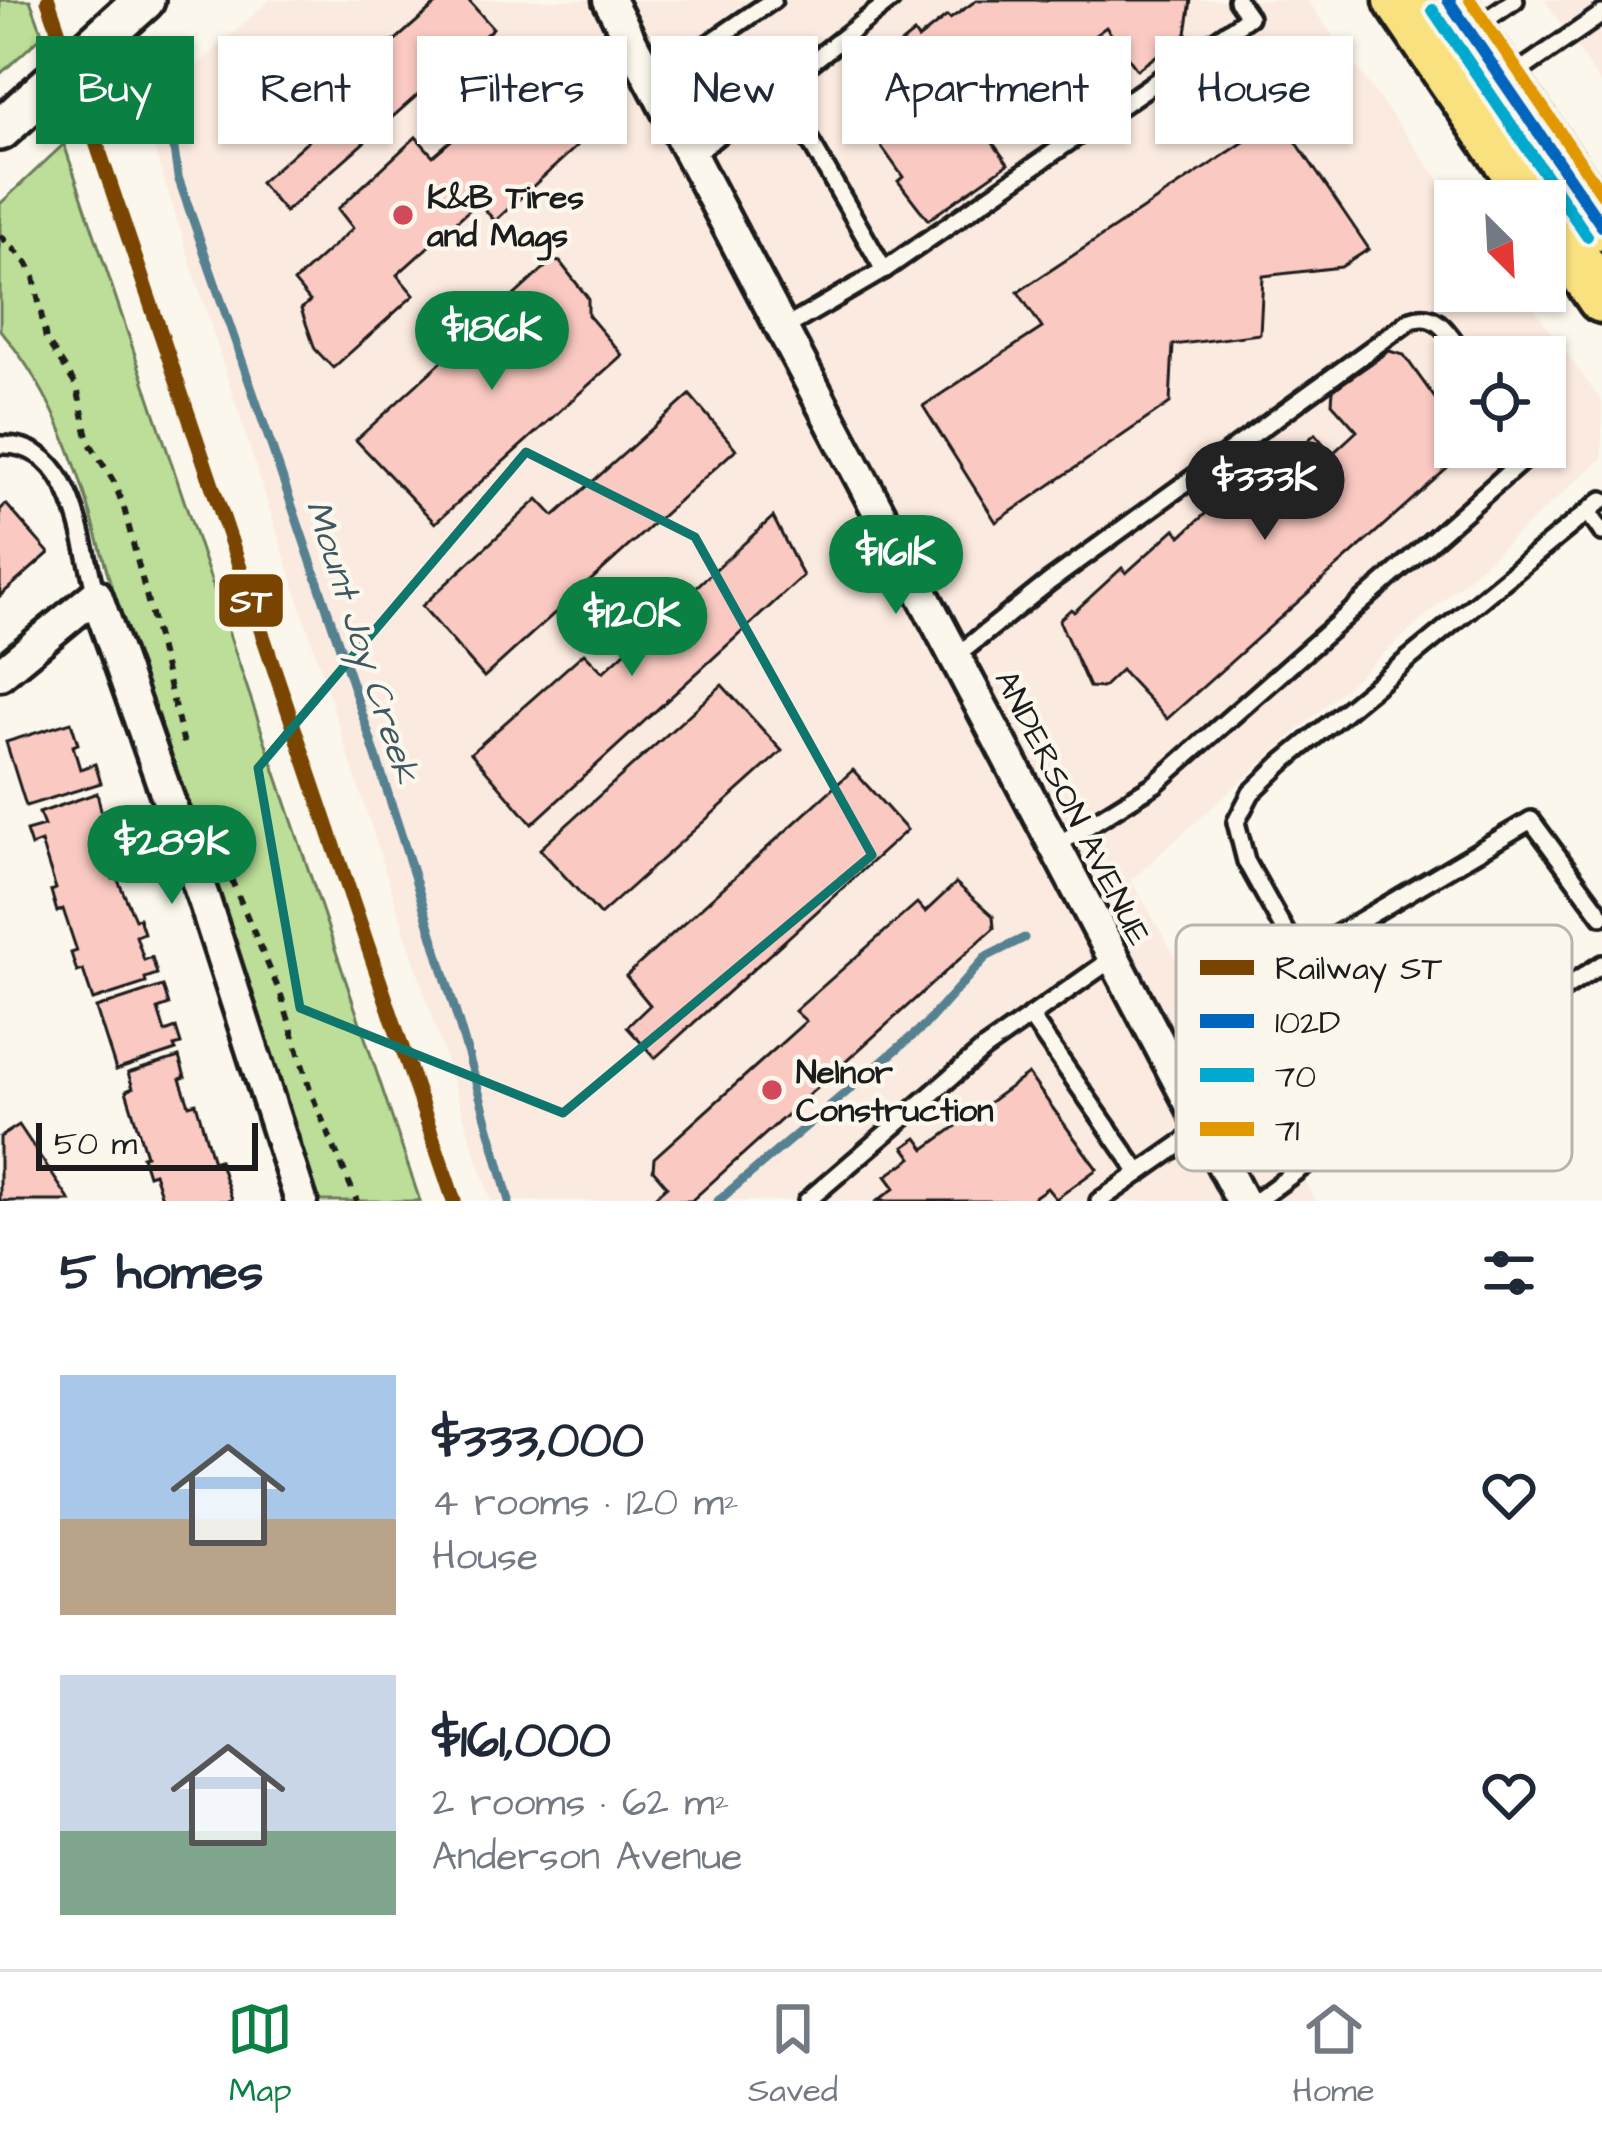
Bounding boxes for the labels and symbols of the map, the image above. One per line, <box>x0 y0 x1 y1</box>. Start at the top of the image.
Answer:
place label: K&B Tires and Mags <box>427 175 584 261</box>
north arrow <box>1434 180 1566 312</box>
marker: K&B Tires and Mags <box>390 202 416 228</box>
pin: $186K <box>408 291 576 393</box>
pin: $333K <box>1181 441 1349 543</box>
water label: Mount Joy Creek <box>292 494 432 791</box>
pin: $161K <box>812 515 980 617</box>
line badge: ST <box>217 572 285 629</box>
pin: $120K <box>548 577 716 679</box>
text: ST <box>229 579 273 625</box>
street label: ANDERSON AVENUE <box>983 662 1162 954</box>
pin: $289K <box>88 805 256 907</box>
legend <box>1176 925 1572 1171</box>
text: Railway ST <box>1275 946 1443 993</box>
text: 102D <box>1275 1000 1340 1046</box>
place label: Nelnor Construction <box>796 1050 994 1134</box>
text: 70 <box>1275 1054 1316 1100</box>
marker: Nelnor Construction <box>759 1077 785 1103</box>
text: 71 <box>1275 1108 1300 1154</box>
scale bar <box>36 1117 258 1170</box>

